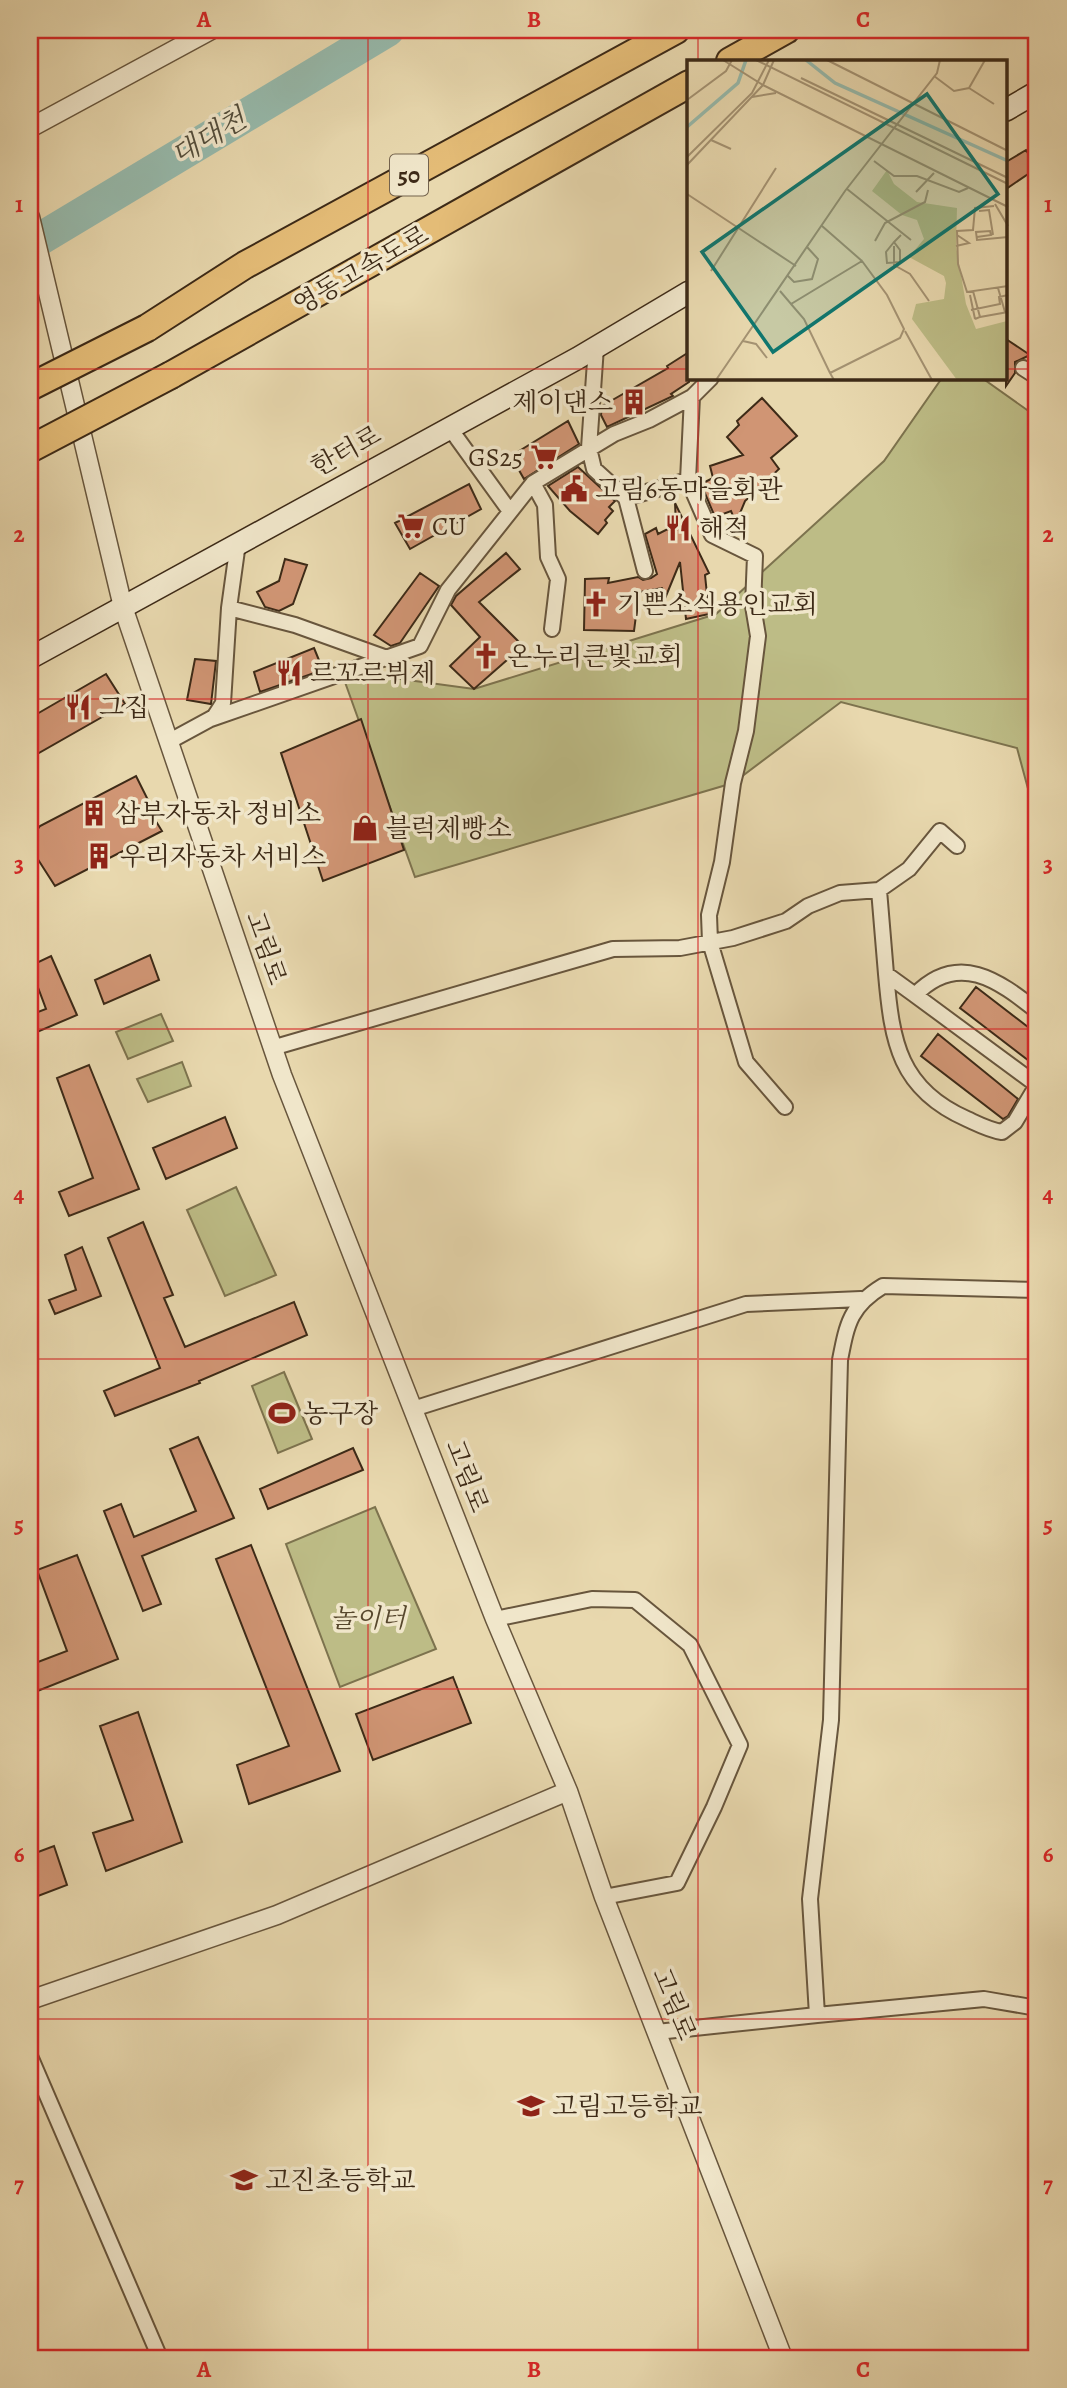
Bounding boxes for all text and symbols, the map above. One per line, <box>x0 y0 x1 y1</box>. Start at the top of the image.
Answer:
text: A <box>196 4 212 35</box>
text: B <box>527 4 541 35</box>
text: C <box>856 4 870 35</box>
inset map <box>687 60 1007 380</box>
water label: 대대천 <box>164 99 255 174</box>
road number: 50 <box>390 154 428 196</box>
text: 1 <box>15 189 23 220</box>
text: 1 <box>1044 189 1052 220</box>
street label: 영동고속도로 <box>287 217 435 323</box>
place label: 제이댄스 <box>513 385 613 420</box>
building icon: 제이댄스 <box>619 387 649 417</box>
street label: 한터로 <box>305 417 387 485</box>
place label: GS25 <box>468 440 523 475</box>
supermarket icon: GS25 <box>529 442 559 472</box>
place label: 고림6동마을회관 <box>595 472 783 507</box>
public building icon: 고림6동마을회관 <box>559 474 589 504</box>
place label: CU <box>432 509 466 544</box>
supermarket icon: CU <box>396 511 426 541</box>
place label: 해적 <box>699 511 749 546</box>
restaurant icon: 해적 <box>663 513 693 543</box>
text: 2 <box>13 519 25 550</box>
text: 2 <box>1042 519 1054 550</box>
place label: 기쁜소식용인교회 <box>617 587 818 622</box>
church icon: 기쁜소식용인교회 <box>581 589 611 619</box>
place label: 온누리큰빛교회 <box>507 639 683 674</box>
church icon: 온누리큰빛교회 <box>471 641 501 671</box>
place label: 르꼬르뷔제 <box>310 656 436 691</box>
restaurant icon: 르꼬르뷔제 <box>274 658 304 688</box>
place label: 그집 <box>99 690 149 725</box>
restaurant icon: 그집 <box>63 692 93 722</box>
place label: 삼부자동차 정비소 <box>115 796 321 831</box>
building icon: 삼부자동차 정비소 <box>79 798 109 828</box>
place label: 블럭제빵소 <box>386 811 512 846</box>
shop icon: 블럭제빵소 <box>350 813 380 843</box>
place label: 우리자동차 서비스 <box>120 839 326 874</box>
building icon: 우리자동차 서비스 <box>84 841 114 871</box>
text: 3 <box>14 849 24 880</box>
text: 3 <box>1043 849 1053 880</box>
street label: 고림로 <box>237 907 295 989</box>
text: 4 <box>14 1179 25 1210</box>
text: 4 <box>1043 1179 1054 1210</box>
place label: 농구장 <box>303 1396 378 1431</box>
sports icon: 농구장 <box>267 1398 297 1428</box>
street label: 고림로 <box>437 1435 497 1517</box>
text: 5 <box>14 1509 24 1540</box>
text: 5 <box>1043 1509 1053 1540</box>
park label: 놀이터 <box>330 1601 408 1636</box>
text: 6 <box>14 1839 25 1870</box>
text: 6 <box>1043 1839 1054 1870</box>
street label: 고림로 <box>644 1963 704 2045</box>
place label: 고림고등학교 <box>552 2089 703 2124</box>
school or university icon: 고림고등학교 <box>516 2091 546 2121</box>
place label: 고진초등학교 <box>265 2163 416 2198</box>
school or university icon: 고진초등학교 <box>229 2165 259 2195</box>
text: 7 <box>14 2169 24 2200</box>
text: 7 <box>1043 2169 1053 2200</box>
text: A <box>196 2354 212 2385</box>
text: B <box>527 2354 541 2385</box>
text: C <box>856 2354 870 2385</box>

